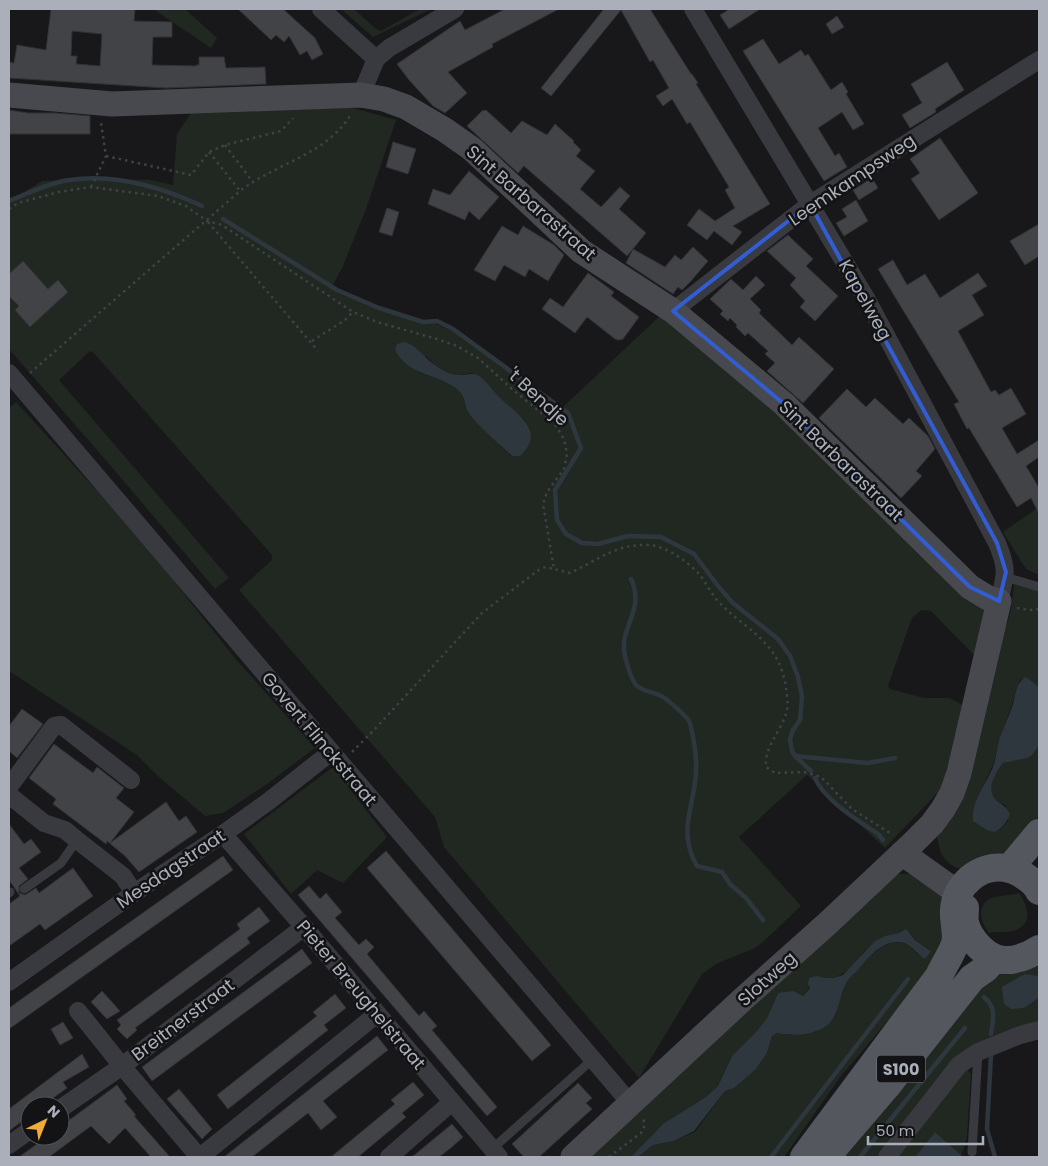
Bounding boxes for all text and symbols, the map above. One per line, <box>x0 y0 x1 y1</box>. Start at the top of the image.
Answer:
street label: Leemkampsweg <box>783 128 920 231</box>
street label: Sint Barbarastraat <box>461 139 602 266</box>
street label: Kapelweg <box>833 255 898 345</box>
street label: 't Bendje <box>502 362 575 432</box>
street label: Sint Barbarastraat <box>773 394 909 527</box>
street label: Govert Flinckstraat <box>256 666 383 811</box>
street label: Mesdagstraat <box>111 823 230 914</box>
street label: Pieter Breughelstraat <box>291 914 432 1075</box>
street label: Slotweg <box>732 946 801 1012</box>
street label: Breitnerstraat <box>126 973 239 1067</box>
road number: S100 <box>877 1056 925 1082</box>
north arrow <box>20 1096 70 1146</box>
text: N <box>43 1101 65 1122</box>
scale bar <box>868 1114 983 1146</box>
text: 50 m <box>876 1120 914 1141</box>

